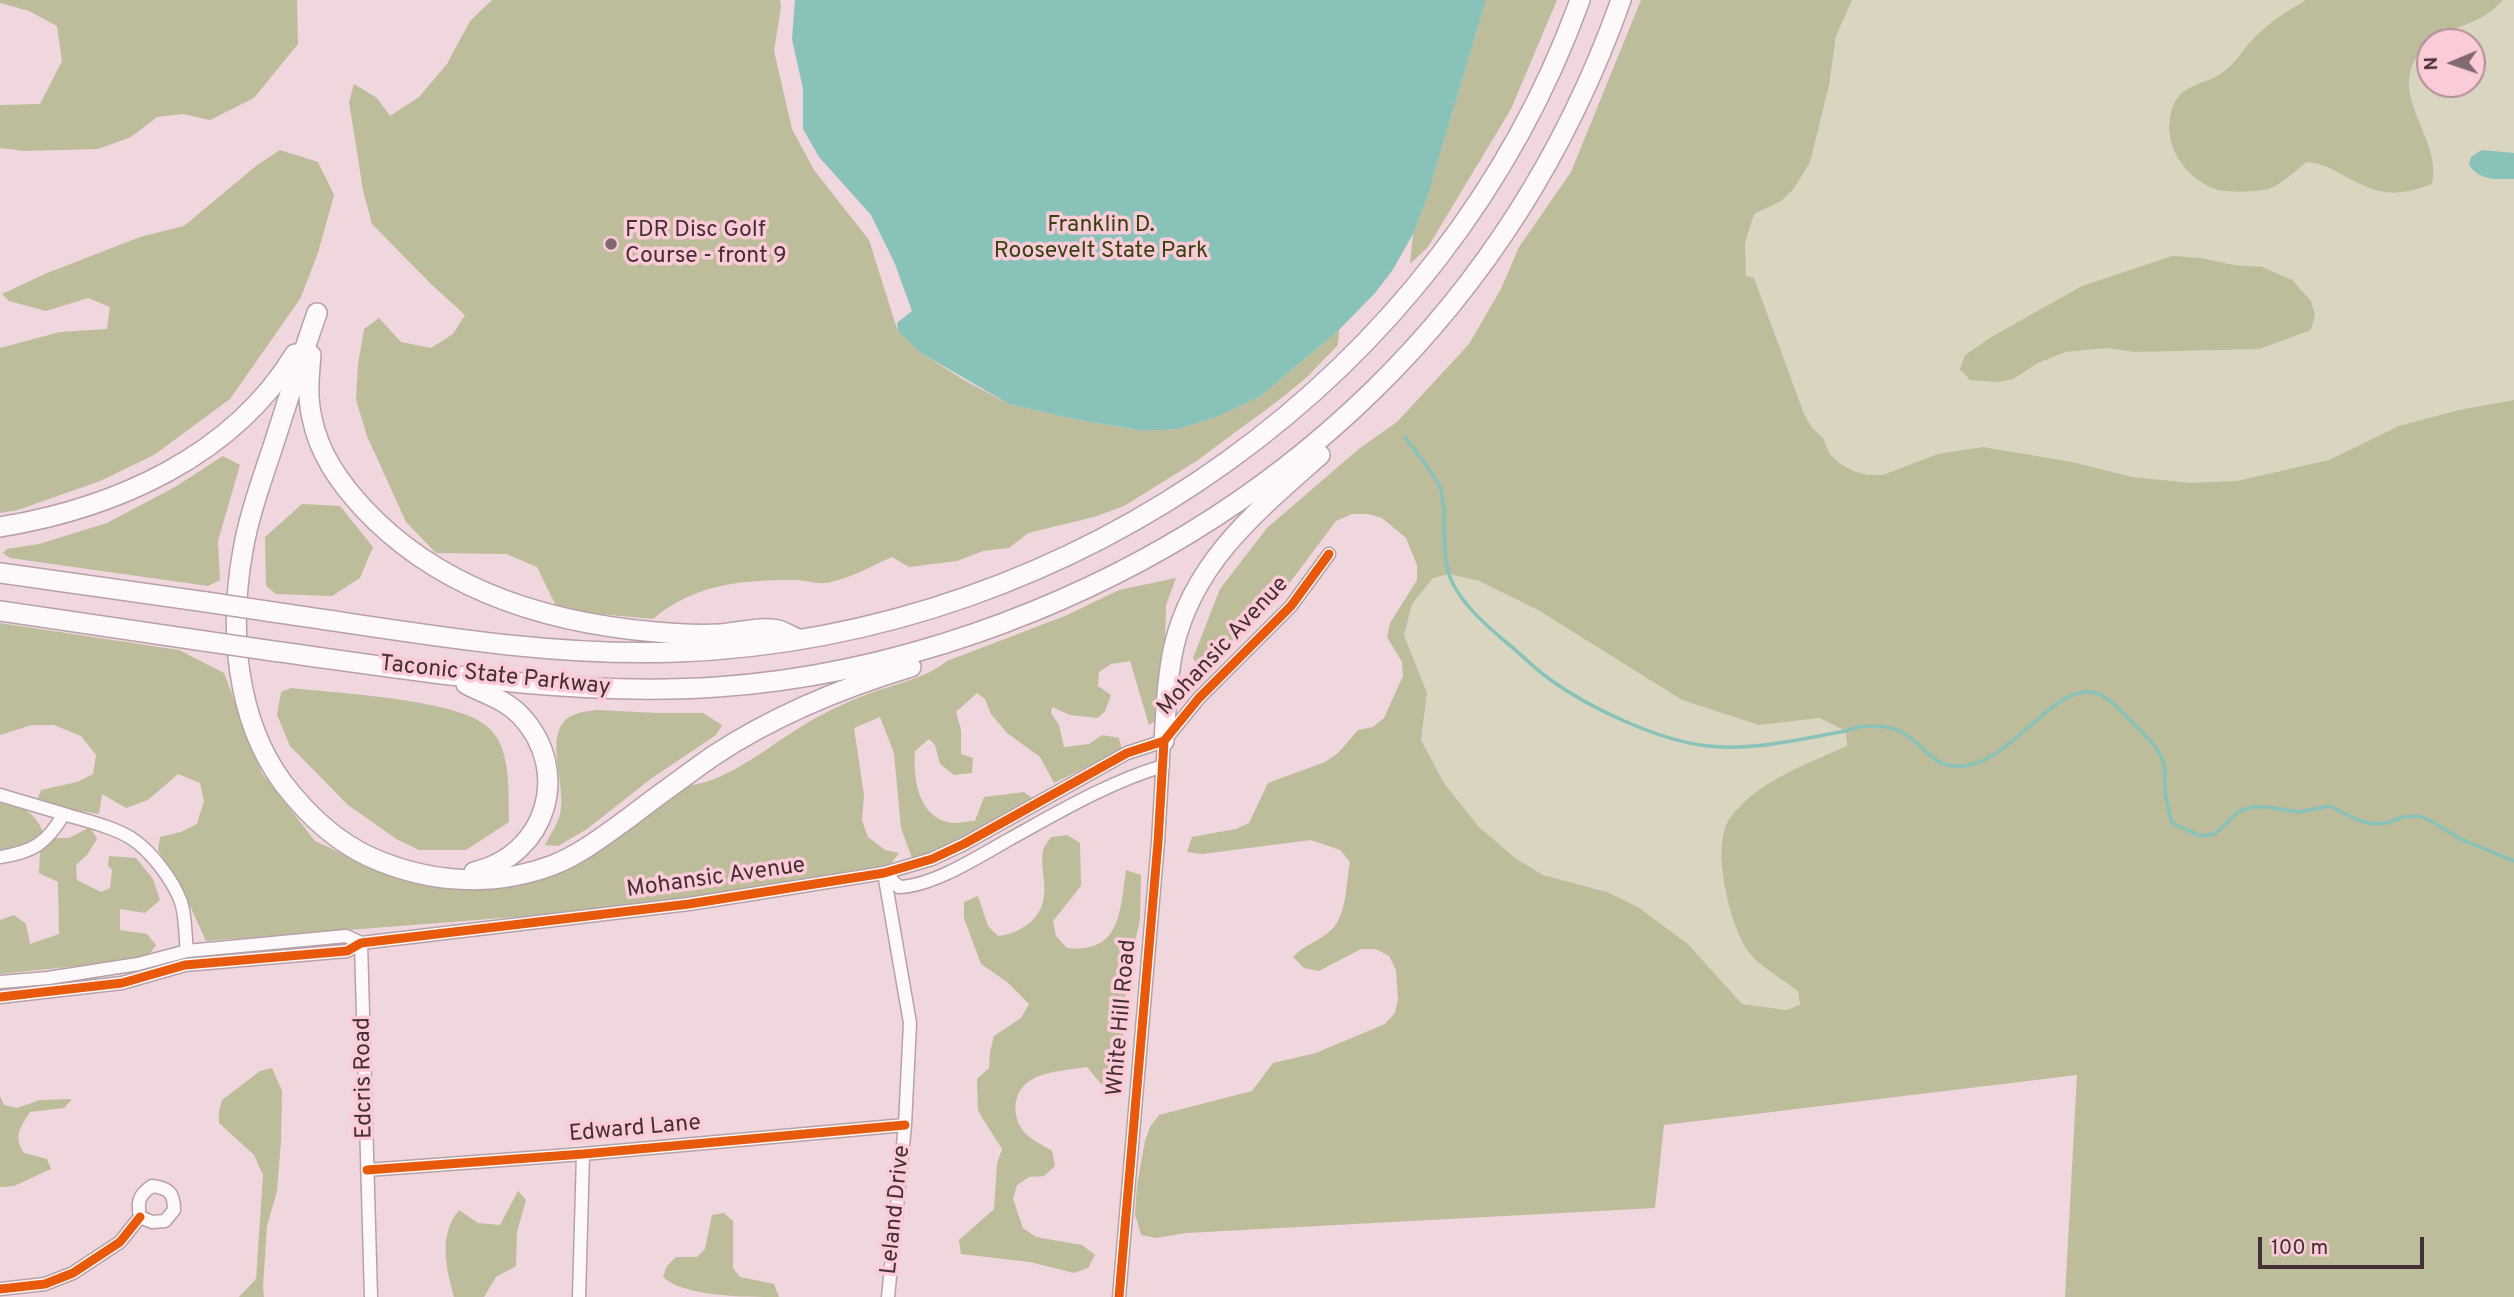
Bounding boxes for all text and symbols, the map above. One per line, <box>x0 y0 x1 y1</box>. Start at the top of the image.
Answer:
north arrow <box>2416 28 2486 98</box>
text: N <box>2420 56 2444 71</box>
park label: Franklin D. Roosevelt State Park <box>994 212 1208 266</box>
place label: FDR Disc Golf Course - front 9 <box>625 217 787 271</box>
marker: FDR Disc Golf Course - front 9 <box>603 236 619 252</box>
street label: Mohansic Avenue <box>1152 572 1296 722</box>
street label: Taconic State Parkway <box>378 651 612 703</box>
street label: Mohansic Avenue <box>625 853 807 905</box>
street label: White Hill Road <box>1102 939 1144 1097</box>
street label: Edcris Road <box>350 1017 380 1139</box>
street label: Edward Lane <box>568 1110 702 1150</box>
street label: Leland Drive <box>876 1144 918 1276</box>
scale bar <box>2262 1224 2428 1268</box>
text: 100 m <box>2271 1235 2328 1262</box>

